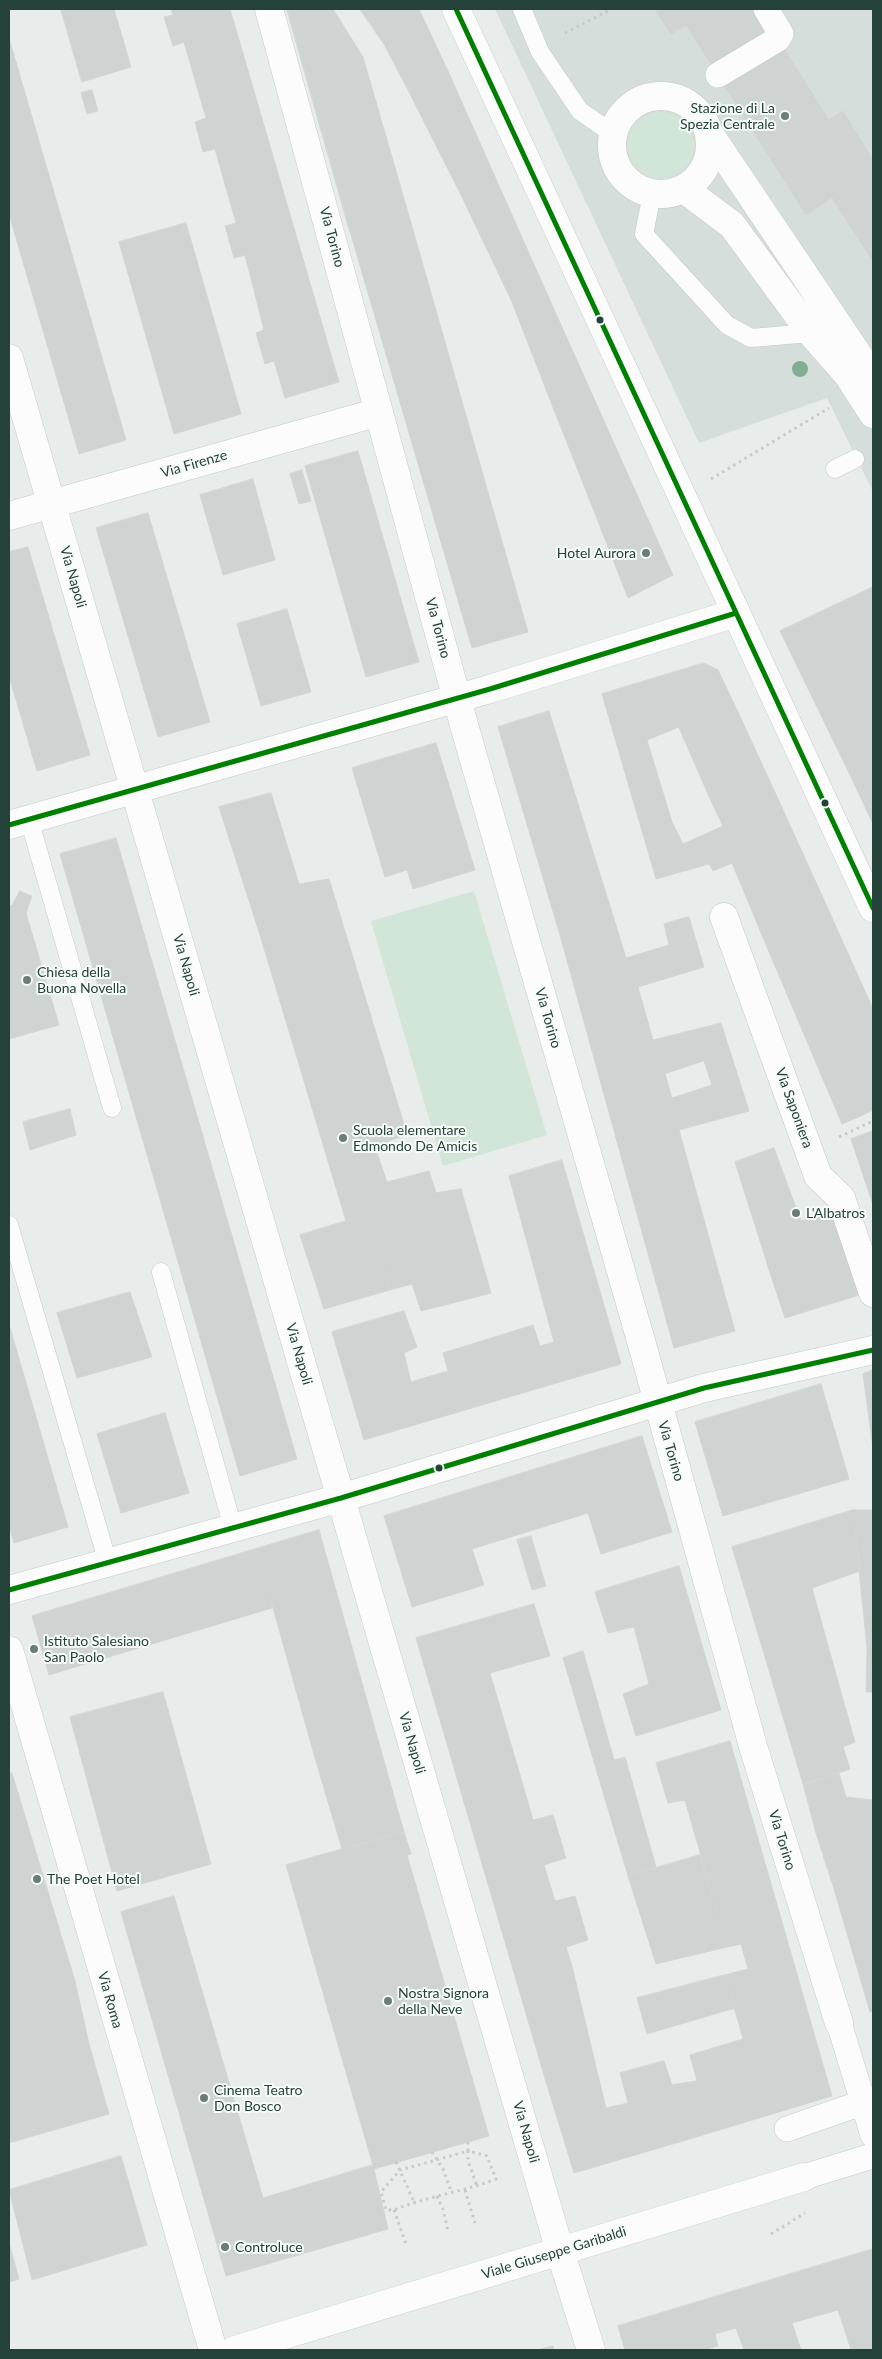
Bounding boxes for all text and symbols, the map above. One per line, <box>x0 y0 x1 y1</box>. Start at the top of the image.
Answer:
place label: Stazione di La Spezia Centrale <box>680 100 775 132</box>
marker: Stazione di La Spezia Centrale <box>779 110 791 122</box>
street label: Via Torino <box>316 205 348 269</box>
unlabelled marker <box>595 315 605 325</box>
street label: Via Firenze <box>159 447 229 481</box>
street label: Via Napoli <box>56 544 90 610</box>
place label: Hotel Aurora <box>557 545 636 561</box>
marker: Hotel Aurora <box>640 547 652 559</box>
street label: Via Torino <box>422 596 454 660</box>
unlabelled marker <box>820 798 830 808</box>
street label: Via Napoli <box>169 932 203 998</box>
place label: Chiesa della Buona Novella <box>37 964 126 996</box>
marker: Chiesa della Buona Novella <box>21 974 33 986</box>
street label: Via Torino <box>531 986 565 1050</box>
street label: Via Saponiera <box>772 1066 816 1150</box>
place label: Scuola elementare Edmondo De Amicis <box>353 1122 477 1154</box>
marker: Scuola elementare Edmondo De Amicis <box>337 1132 349 1144</box>
place label: L'Albatros <box>806 1205 865 1221</box>
marker: L'Albatros <box>790 1207 802 1219</box>
street label: Via Napoli <box>282 1321 316 1387</box>
street label: Via Torino <box>654 1419 688 1483</box>
unlabelled marker <box>434 1463 444 1473</box>
place label: Istituto Salesiano San Paolo <box>44 1633 149 1665</box>
marker: Istituto Salesiano San Paolo <box>28 1643 40 1655</box>
street label: Via Napoli <box>395 1710 429 1776</box>
street label: Via Torino <box>765 1808 799 1872</box>
place label: The Poet Hotel <box>47 1871 140 1887</box>
marker: The Poet Hotel <box>31 1873 43 1885</box>
street label: Via Roma <box>94 1970 126 2030</box>
place label: Nostra Signora della Neve <box>398 1985 489 2018</box>
marker: Nostra Signora della Neve <box>382 1995 394 2007</box>
place label: Cinema Teatro Don Bosco <box>214 2082 303 2114</box>
marker: Cinema Teatro Don Bosco <box>198 2092 210 2104</box>
street label: Via Napoli <box>509 2099 543 2165</box>
street label: Viale Giuseppe Garibaldi <box>480 2223 628 2283</box>
place label: Controluce <box>235 2239 303 2255</box>
marker: Controluce <box>219 2241 231 2253</box>

